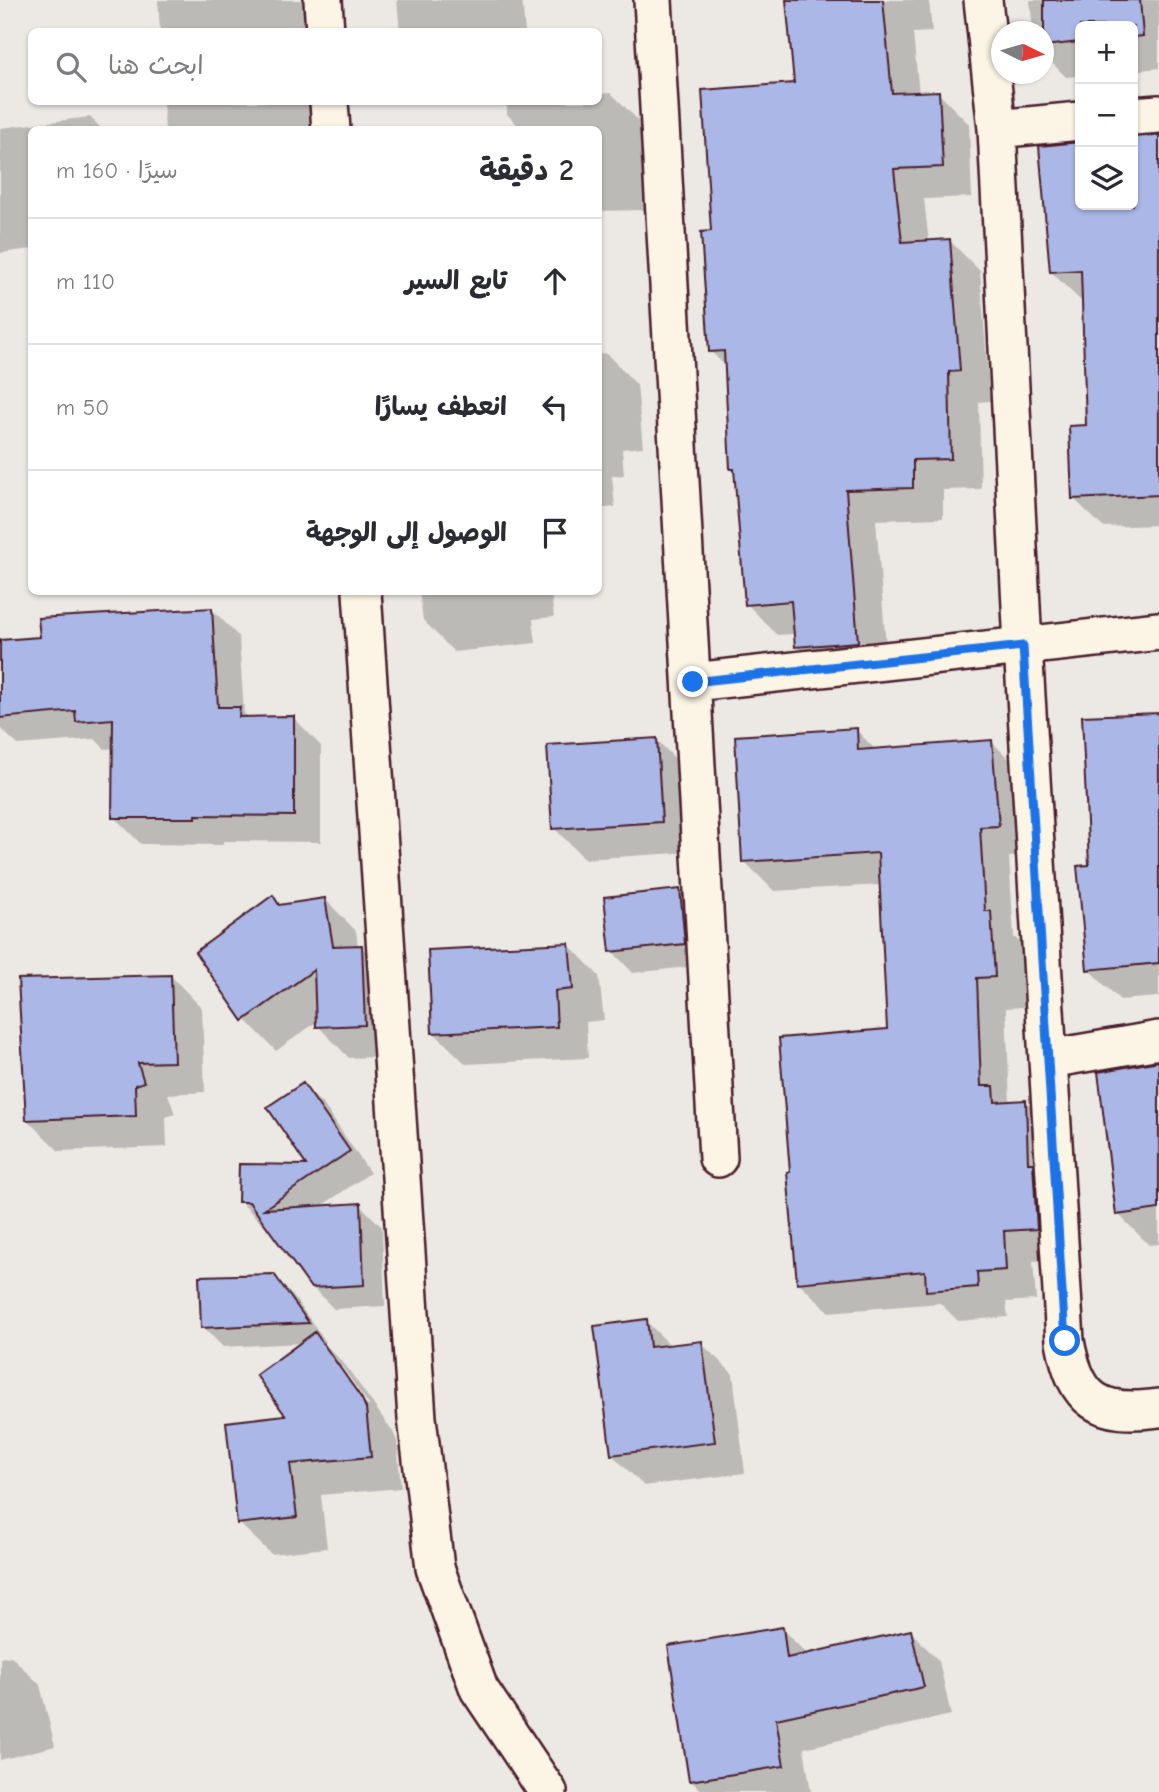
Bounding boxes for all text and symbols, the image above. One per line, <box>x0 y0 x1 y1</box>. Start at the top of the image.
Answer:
north arrow <box>991 21 1054 84</box>
map controls <box>1075 21 1138 210</box>
button: + <box>1075 21 1138 84</box>
search box <box>28 28 602 105</box>
icon: search <box>52 48 90 86</box>
text: ابحث هنا <box>108 51 204 81</box>
button: − <box>1075 84 1138 147</box>
button: layers <box>1075 147 1138 210</box>
text: 2 دقيقة <box>479 153 574 188</box>
text: سيرًا · 160 m <box>56 157 178 184</box>
icon: ahead <box>536 262 574 300</box>
text: تابع السير <box>405 266 507 296</box>
text: 110 m <box>56 268 115 295</box>
icon: left <box>536 388 574 426</box>
text: انعطف يسارًا <box>375 392 507 422</box>
text: 50 m <box>56 394 109 421</box>
icon: arrive <box>536 514 574 552</box>
text: الوصول إلى الوجهة <box>306 518 507 548</box>
route end <box>677 666 708 697</box>
route start <box>1049 1325 1080 1356</box>

